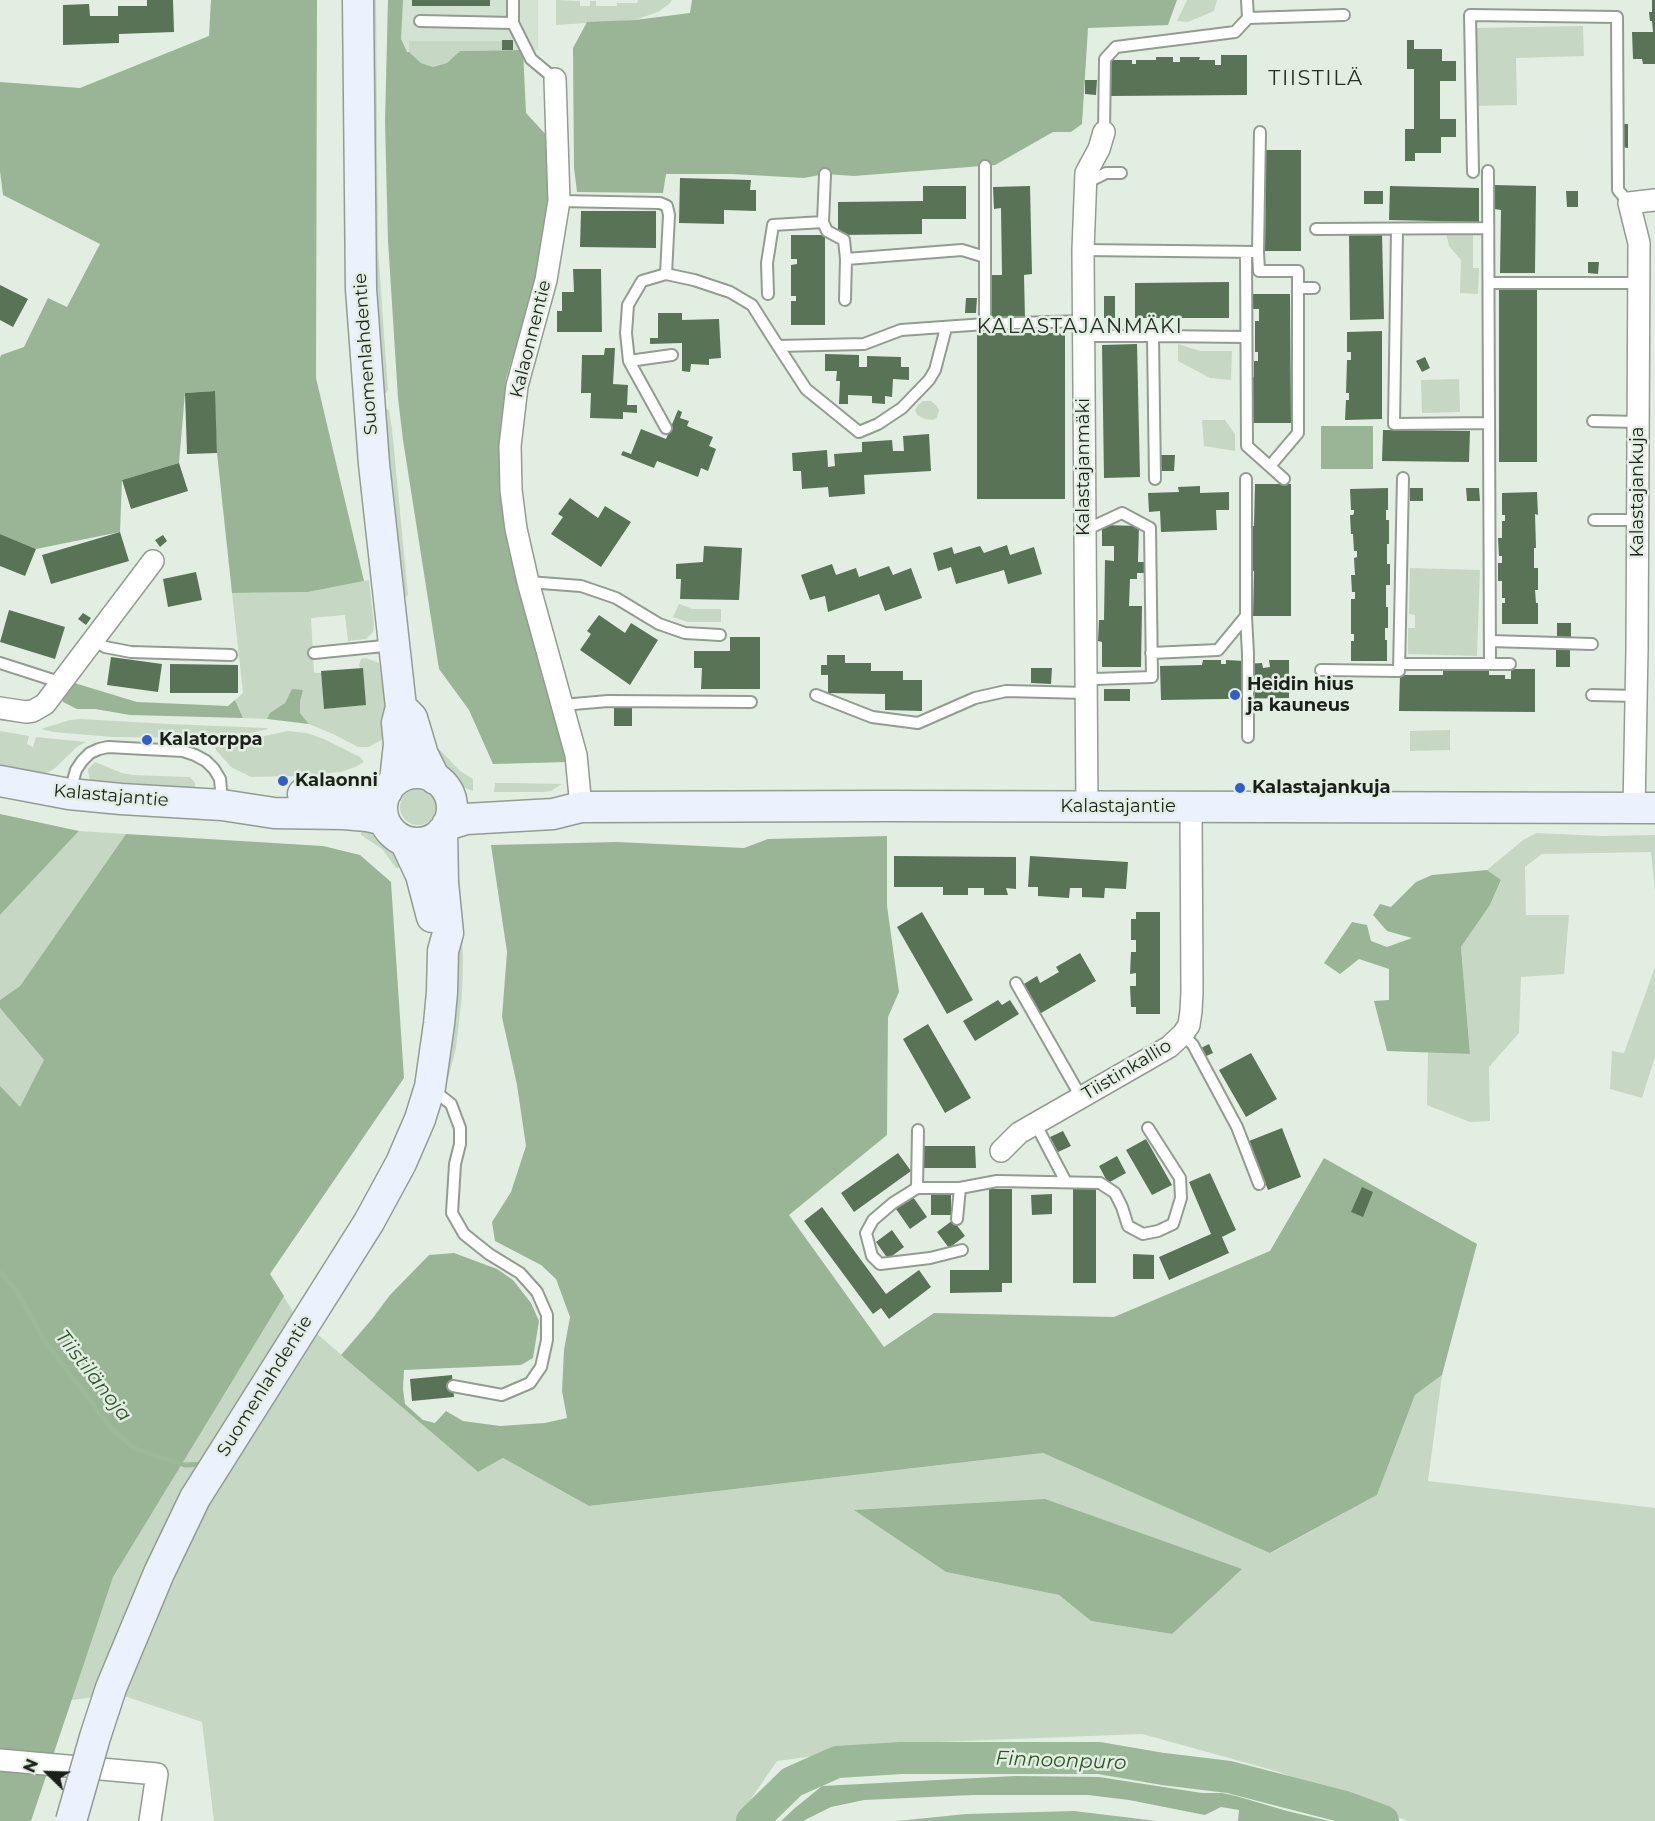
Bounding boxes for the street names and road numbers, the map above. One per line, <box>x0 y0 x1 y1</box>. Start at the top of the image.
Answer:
street label: Suomenlahdentie <box>350 272 382 436</box>
street label: Kalaonnentie <box>506 278 556 400</box>
street label: Kalastajanmäki <box>1073 398 1095 536</box>
street label: Kalastajankuja <box>1627 427 1649 557</box>
street label: Kalastajantie <box>52 780 170 812</box>
street label: Kalastajantie <box>1060 796 1176 818</box>
street label: Tiistinkallio <box>1079 1035 1175 1105</box>
street label: Suomenlahdentie <box>213 1311 317 1461</box>

